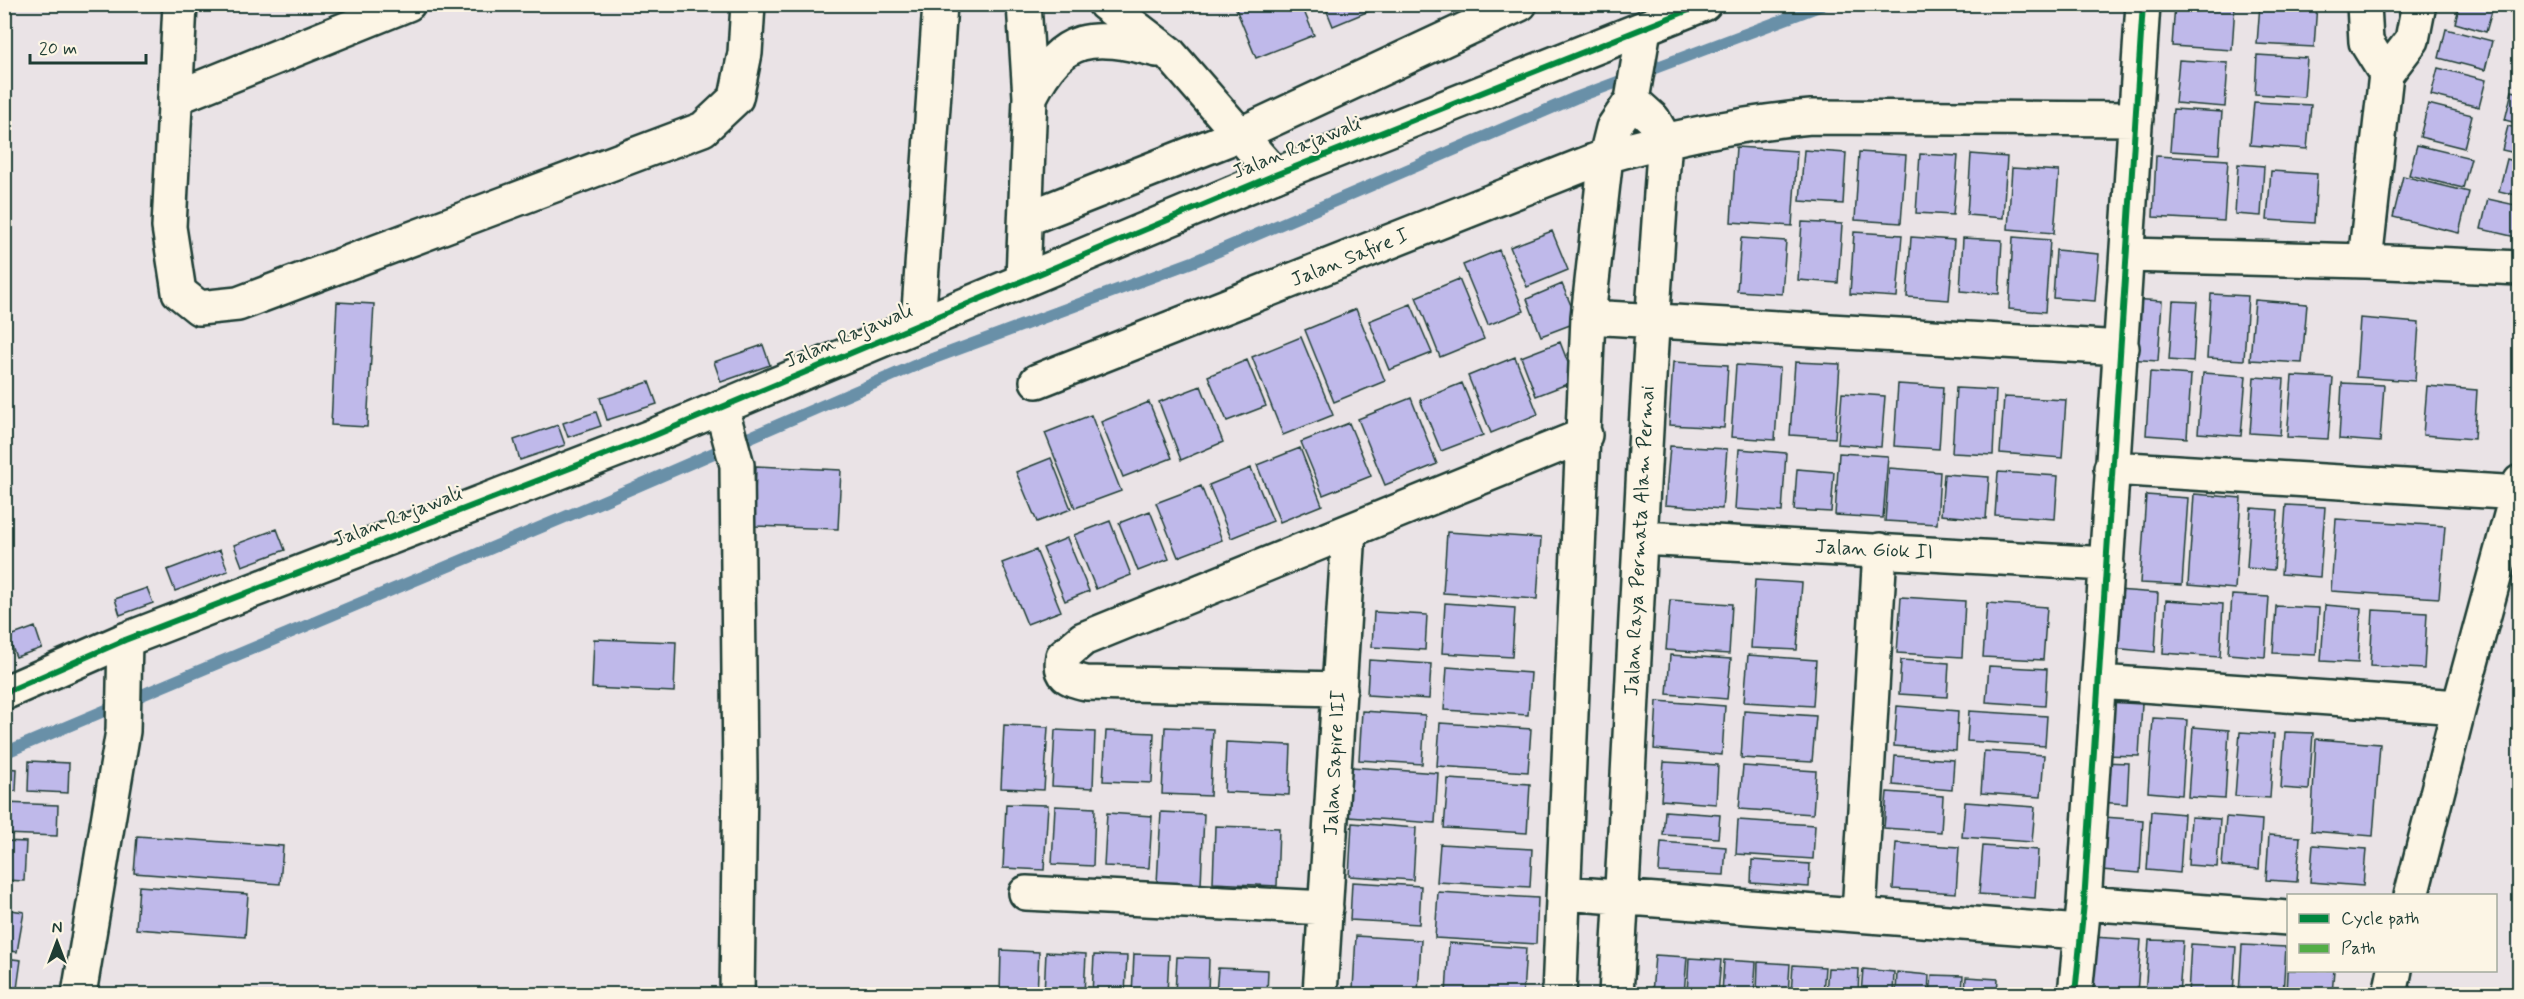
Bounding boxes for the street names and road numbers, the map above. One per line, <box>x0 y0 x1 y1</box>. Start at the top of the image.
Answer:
street label: Jalan Rajawali <box>1229 110 1365 186</box>
street label: Jalan Safire I <box>1287 222 1413 294</box>
street label: Jalan Rajawali <box>781 297 917 375</box>
street label: Jalan Raya Permata Alam Permai <box>1618 385 1662 697</box>
street label: Jalan Rajawali <box>329 480 467 554</box>
street label: Jalan Giok II <box>1814 533 1934 567</box>
street label: Jalan Sapire III <box>1318 689 1352 836</box>

